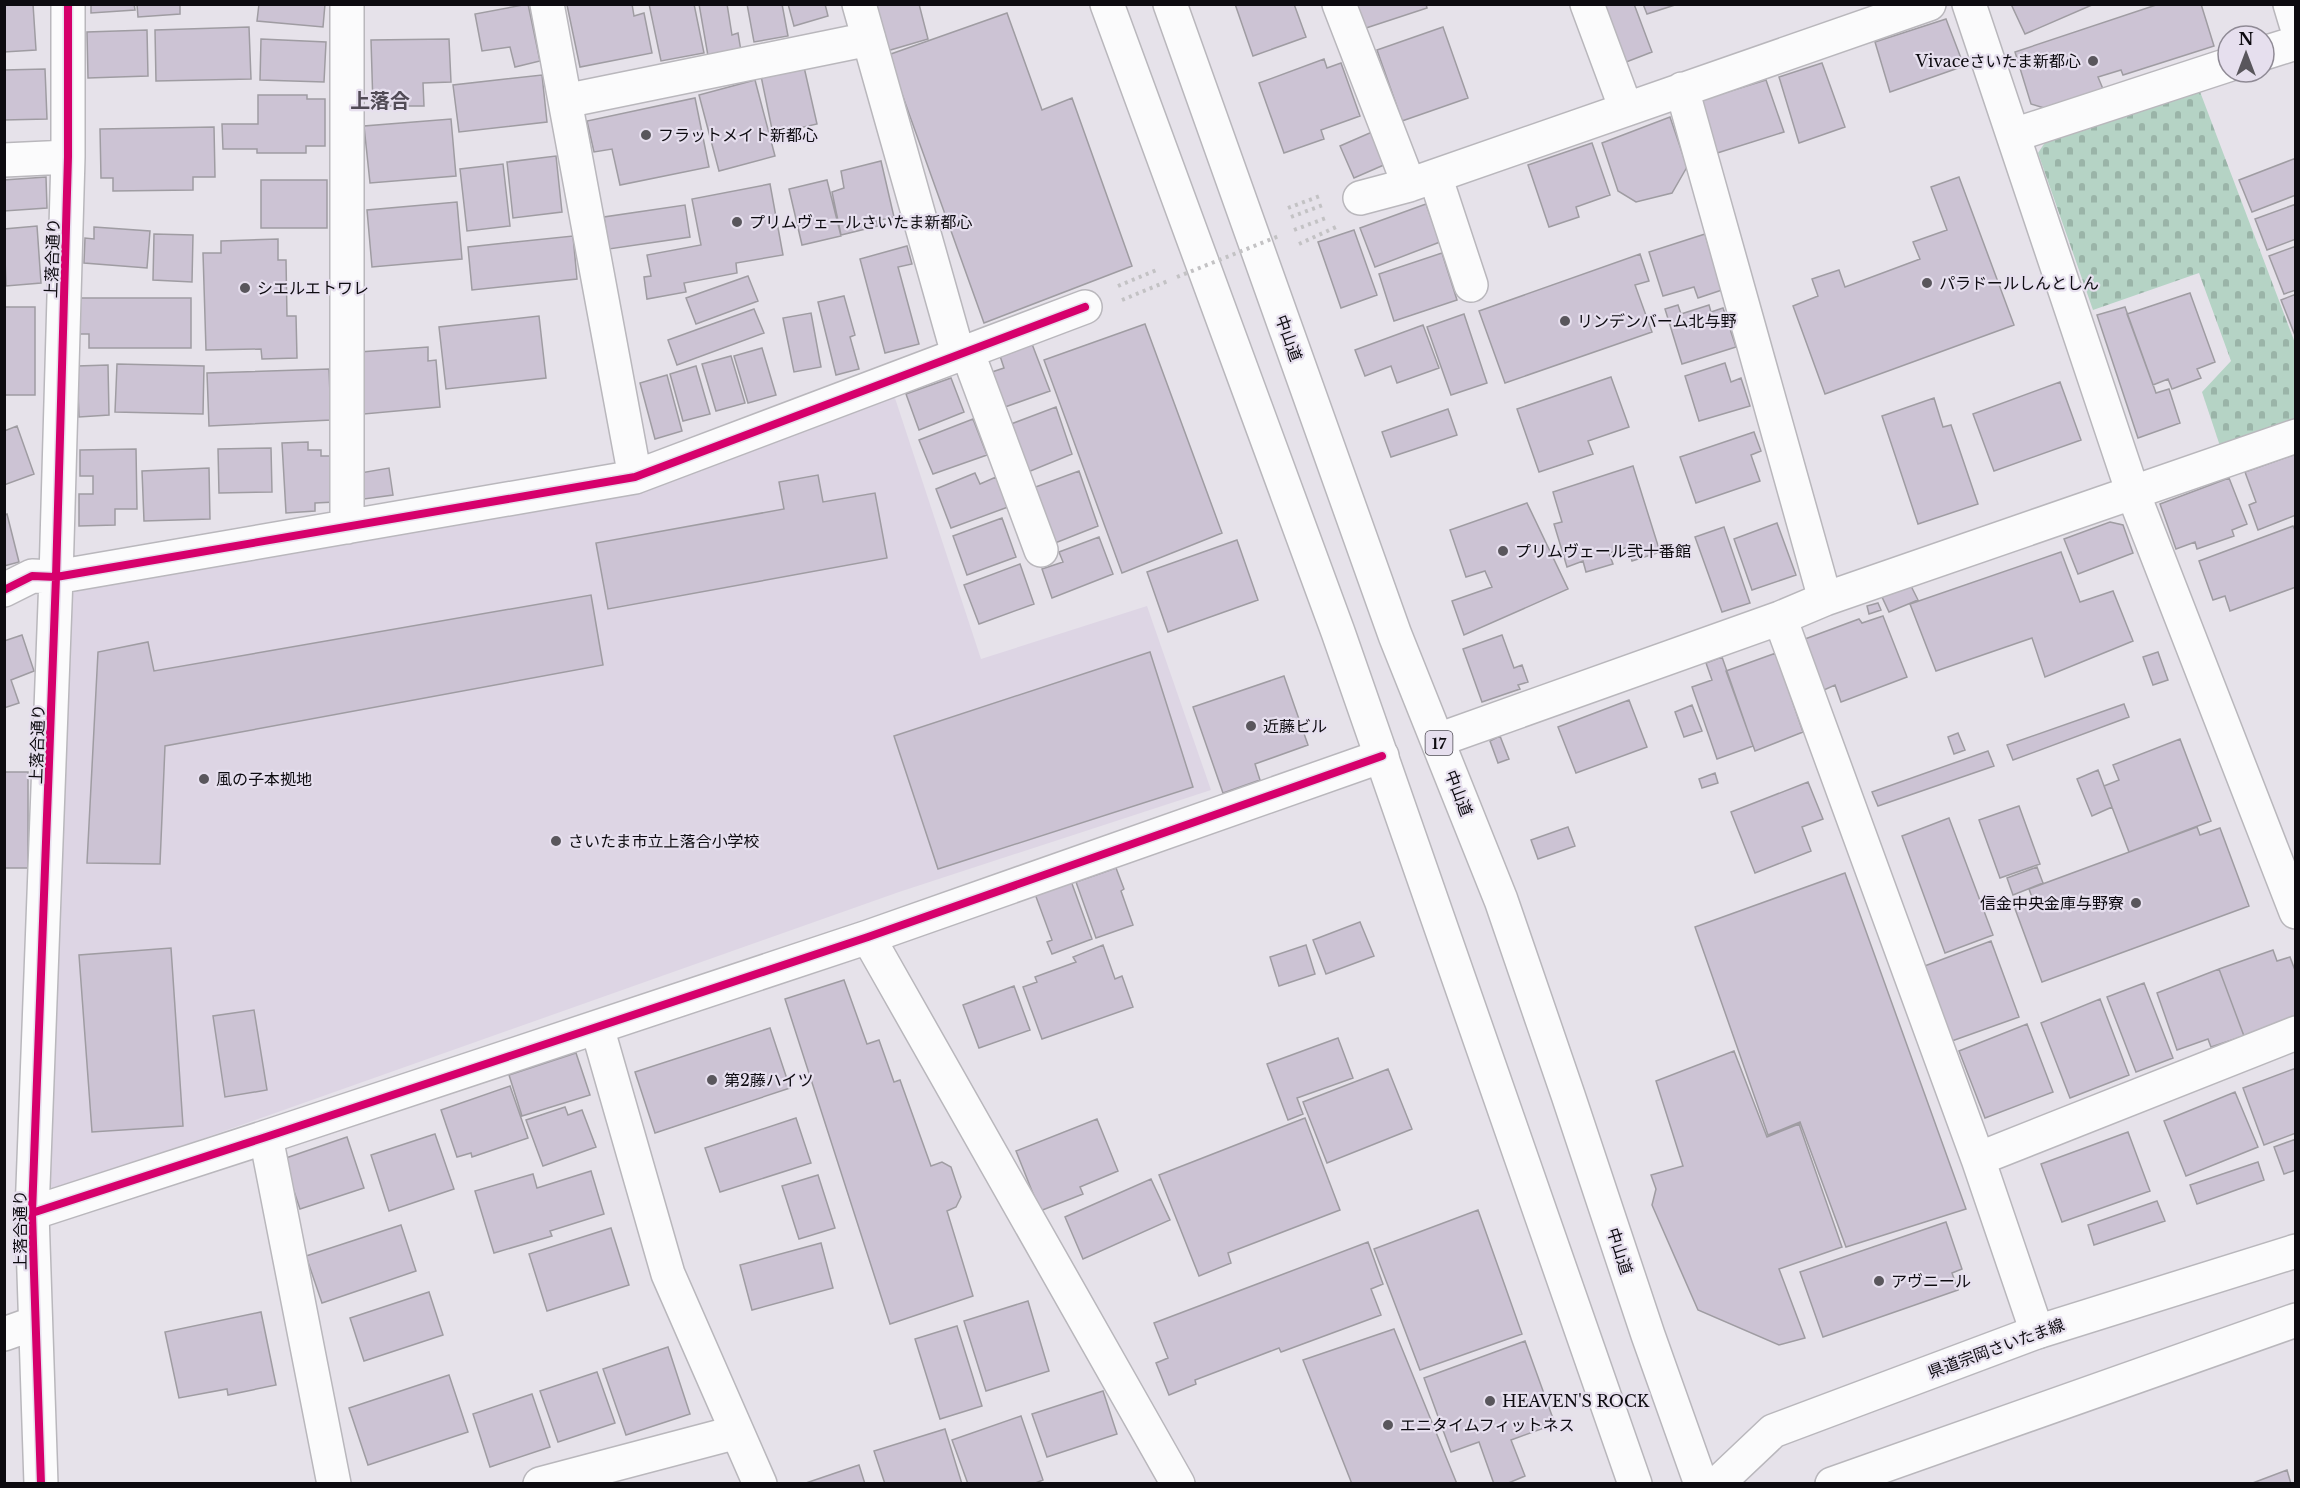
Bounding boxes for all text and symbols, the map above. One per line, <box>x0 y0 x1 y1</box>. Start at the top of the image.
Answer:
north arrow <box>2216 24 2276 84</box>
text: N <box>2238 29 2254 49</box>
place label: Vivaceさいたま新都心 <box>1914 51 2081 71</box>
marker: Vivaceさいたま新都心 <box>2086 54 2100 68</box>
district label: 上落合 <box>350 89 410 113</box>
place label: フラットメイト新都心 <box>658 125 818 145</box>
marker: フラットメイト新都心 <box>639 128 653 142</box>
place label: プリムヴェールさいたま新都心 <box>749 212 973 232</box>
marker: プリムヴェールさいたま新都心 <box>730 215 744 229</box>
street label: 上落合通り <box>41 218 63 298</box>
place label: パラドールしんとしん <box>1939 273 2099 293</box>
marker: パラドールしんとしん <box>1920 276 1934 290</box>
place label: シエルエトワレ <box>257 278 369 298</box>
marker: シエルエトワレ <box>238 281 252 295</box>
place label: リンデンバーム北与野 <box>1577 311 1737 331</box>
street label: 中山道 <box>1271 312 1307 364</box>
marker: リンデンバーム北与野 <box>1558 314 1572 328</box>
place label: プリムヴェール弐十番館 <box>1515 541 1691 561</box>
marker: プリムヴェール弐十番館 <box>1496 544 1510 558</box>
street label: 上落合通り <box>26 704 48 784</box>
place label: 近藤ビル <box>1263 716 1327 736</box>
marker: 近藤ビル <box>1244 719 1258 733</box>
road number: 17 <box>1426 731 1452 755</box>
street label: 中山道 <box>1441 767 1477 819</box>
place label: 風の子本拠地 <box>216 769 312 789</box>
marker: 風の子本拠地 <box>197 772 211 786</box>
place label: さいたま市立上落合小学校 <box>568 831 760 851</box>
marker: さいたま市立上落合小学校 <box>549 834 563 848</box>
place label: 信金中央金庫与野寮 <box>1980 893 2124 913</box>
marker: 信金中央金庫与野寮 <box>2129 896 2143 910</box>
place label: 第2藤ハイツ <box>724 1070 814 1090</box>
marker: 第2藤ハイツ <box>705 1073 719 1087</box>
street label: 上落合通り <box>10 1190 30 1270</box>
street label: 中山道 <box>1603 1225 1637 1277</box>
place label: アヴニール <box>1891 1271 1971 1291</box>
marker: アヴニール <box>1872 1274 1886 1288</box>
street label: 県道宗岡さいたま線 <box>1925 1314 2067 1382</box>
place label: HEAVEN'S ROCK <box>1502 1391 1650 1411</box>
marker: HEAVEN'S ROCK <box>1483 1394 1497 1408</box>
place label: エニタイムフィットネス <box>1400 1415 1574 1435</box>
marker: エニタイムフィットネス <box>1381 1418 1395 1432</box>

